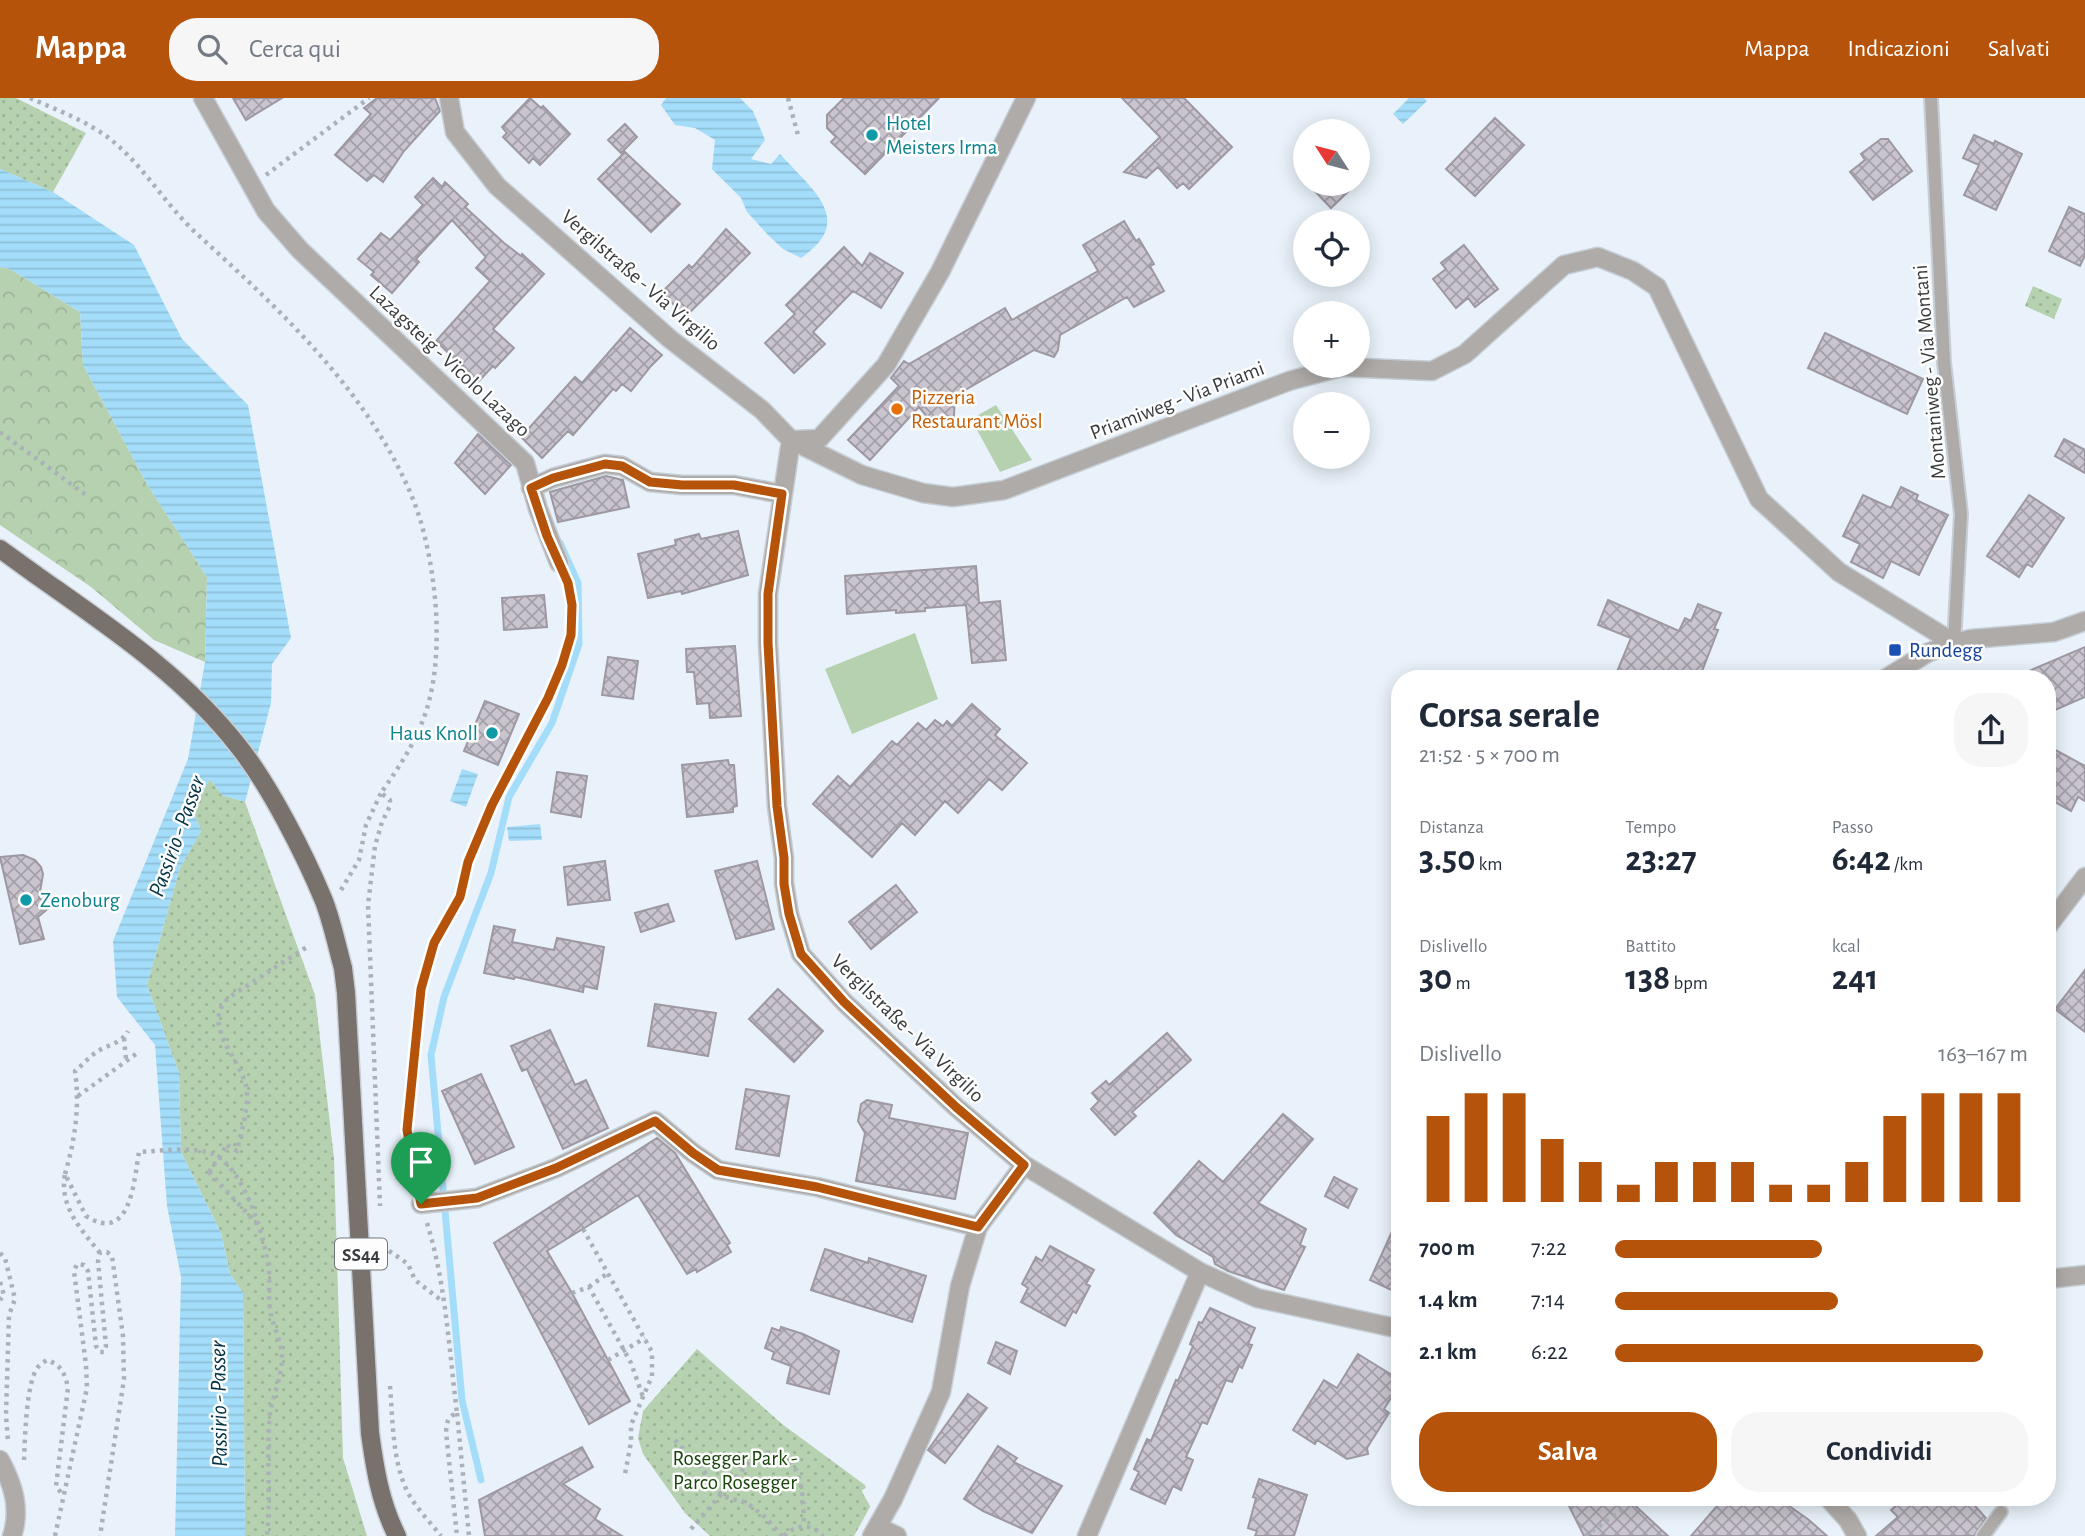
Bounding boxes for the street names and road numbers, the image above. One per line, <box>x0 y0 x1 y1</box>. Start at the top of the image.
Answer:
street label: Vergilstraße - Via Virgilio <box>557 206 724 355</box>
street label: Montaniweg - Via Montani <box>1910 264 1949 480</box>
street label: Lazagsteig - Vicolo Lazago <box>365 282 534 441</box>
street label: Priamiweg - Via Priami <box>1087 358 1267 443</box>
street label: Vergilstraße - Via Virgilio <box>827 950 988 1106</box>
road number: SS44 <box>335 1238 387 1270</box>

